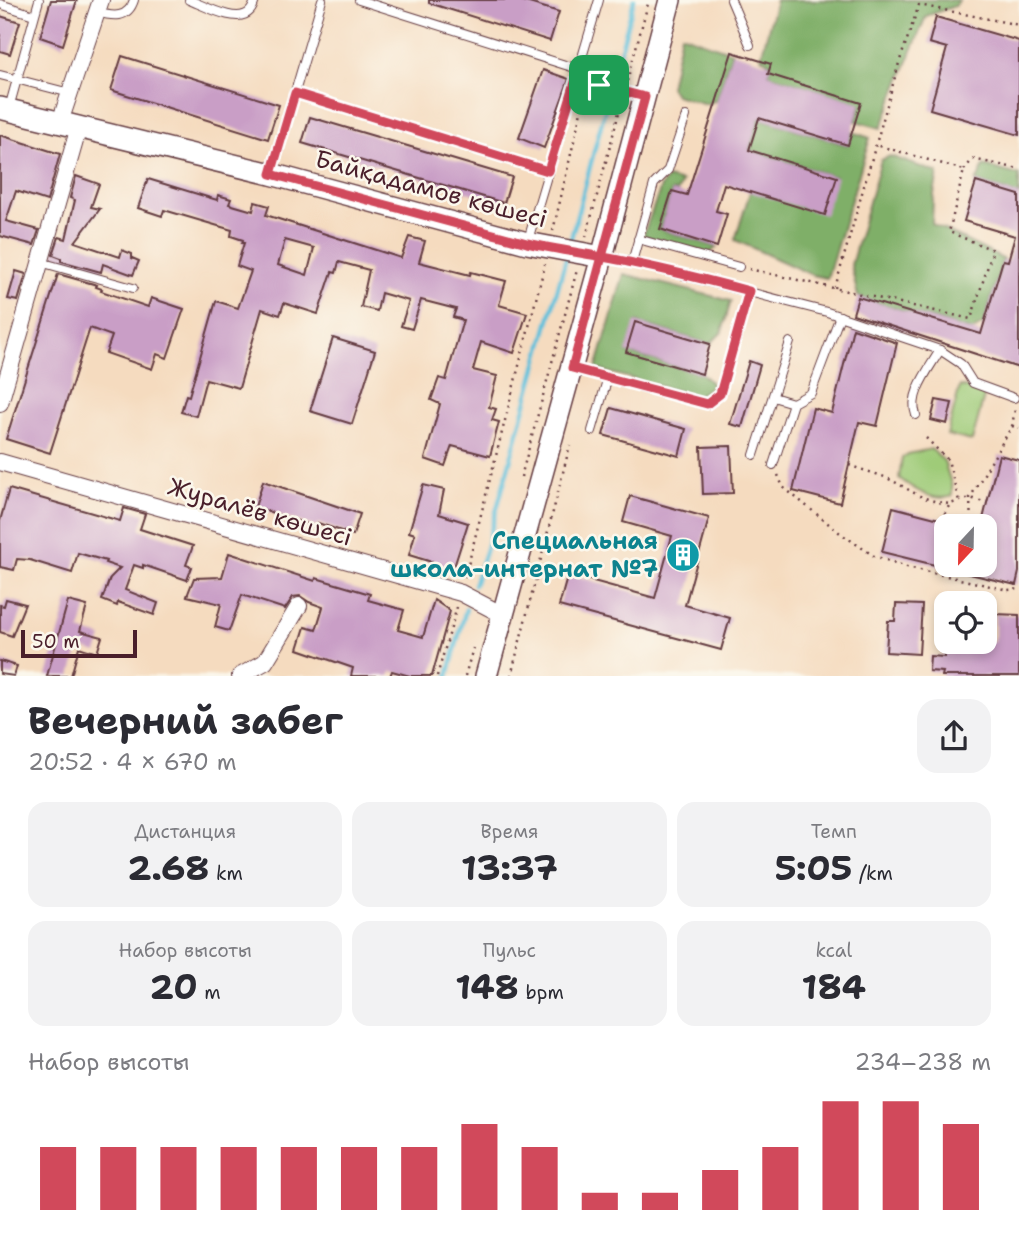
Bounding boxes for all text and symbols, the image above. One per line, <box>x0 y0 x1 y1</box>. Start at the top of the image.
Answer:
pin <box>569 55 629 115</box>
icon: arrive <box>580 66 618 104</box>
street label: Байқадамов көшесі <box>312 143 550 235</box>
street label: Журалёв көшесі <box>164 470 356 554</box>
north arrow <box>934 514 998 578</box>
map controls <box>934 514 997 654</box>
place label: Специальная школа-интернат №7 <box>390 525 658 585</box>
building icon: Специальная школа-интернат №7 <box>664 536 702 574</box>
button: locate <box>934 591 997 654</box>
scale bar <box>21 627 136 659</box>
text: 50 m <box>32 629 80 654</box>
text: Вечерний забег <box>28 695 343 746</box>
button: share <box>917 699 991 773</box>
text: 20:52 · 4 × 670 m <box>28 747 237 777</box>
text: Дистанция <box>134 819 236 844</box>
text: Время <box>481 819 538 844</box>
text: Темп <box>811 819 857 844</box>
text: 2.68 <box>127 844 210 891</box>
text: 13:37 <box>461 844 558 891</box>
text: 5:05 <box>775 844 853 891</box>
text: km <box>210 861 243 886</box>
text: /km <box>853 861 893 886</box>
text: Набор высоты <box>119 938 252 963</box>
text: Пульс <box>483 938 536 963</box>
text: kcal <box>815 938 852 963</box>
text: 20 <box>150 963 198 1010</box>
text: 148 <box>455 963 519 1010</box>
text: 184 <box>802 963 866 1010</box>
text: m <box>198 980 221 1005</box>
text: bpm <box>519 980 564 1005</box>
text: Набор высоты <box>28 1047 189 1077</box>
text: 234–238 m <box>855 1047 991 1077</box>

